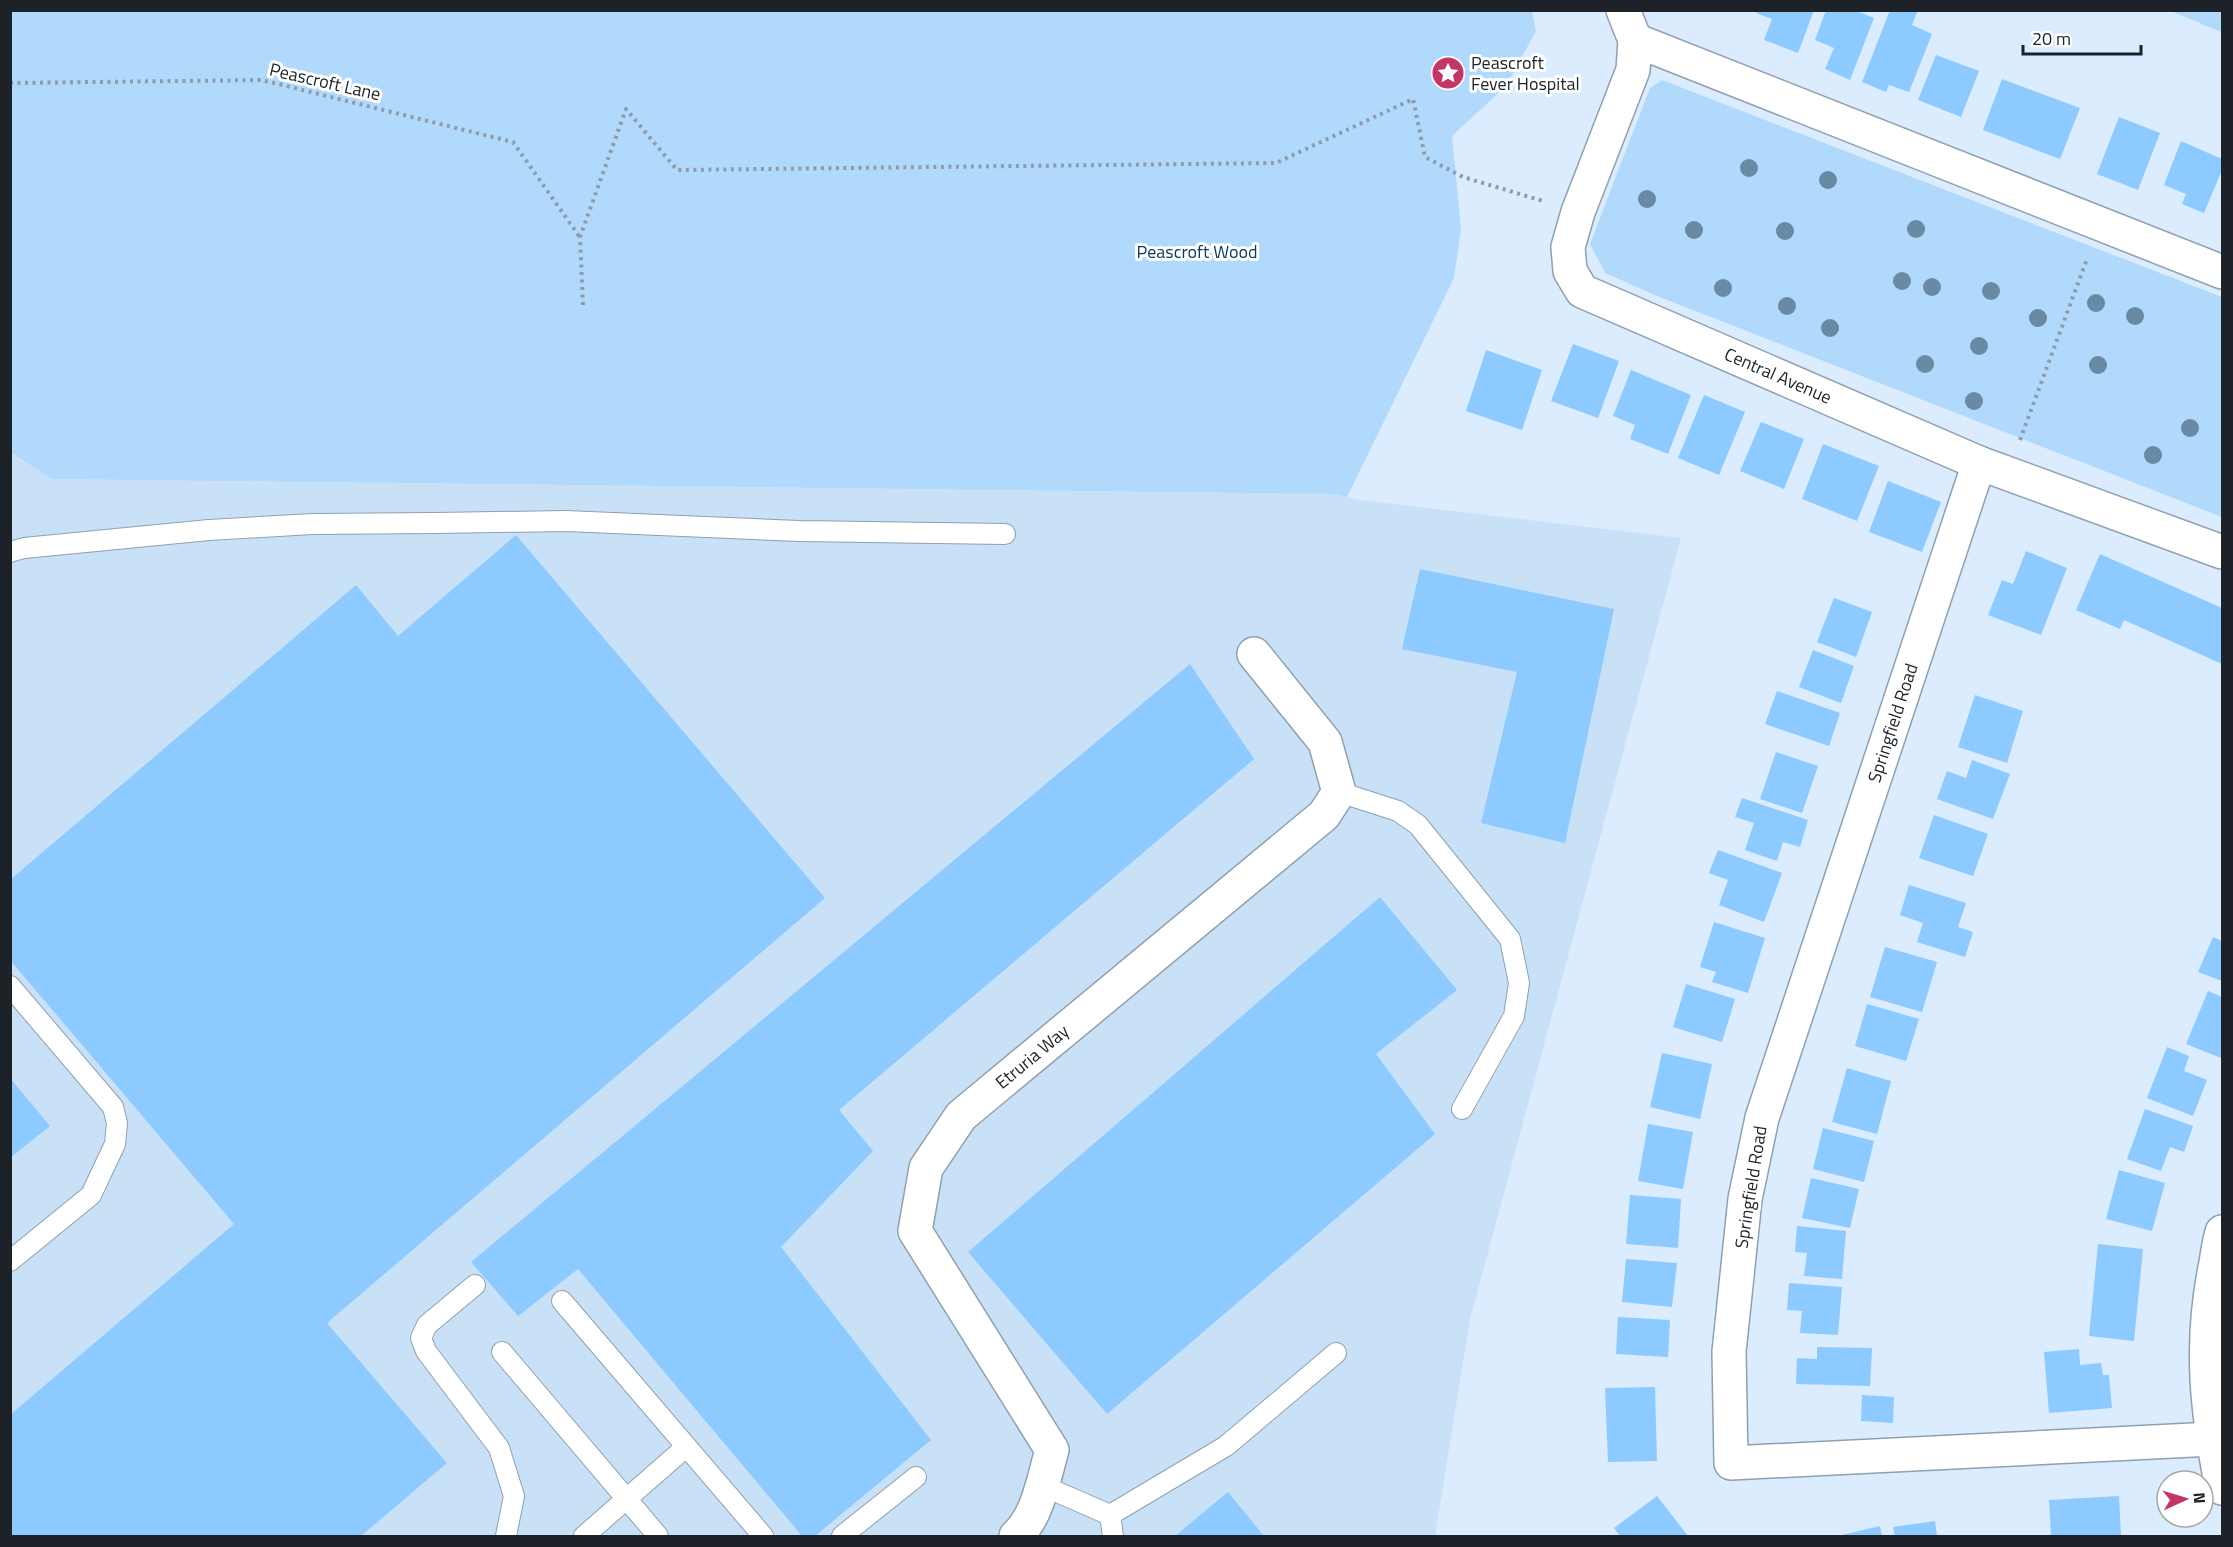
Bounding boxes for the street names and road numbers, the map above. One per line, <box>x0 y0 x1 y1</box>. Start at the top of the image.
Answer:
street label: Peascroft Lane <box>267 56 383 107</box>
street label: Central Avenue <box>1720 340 1836 411</box>
street label: Springfield Road <box>1861 660 1925 786</box>
street label: Etruria Way <box>989 1018 1075 1095</box>
street label: Springfield Road <box>1727 1124 1774 1250</box>

